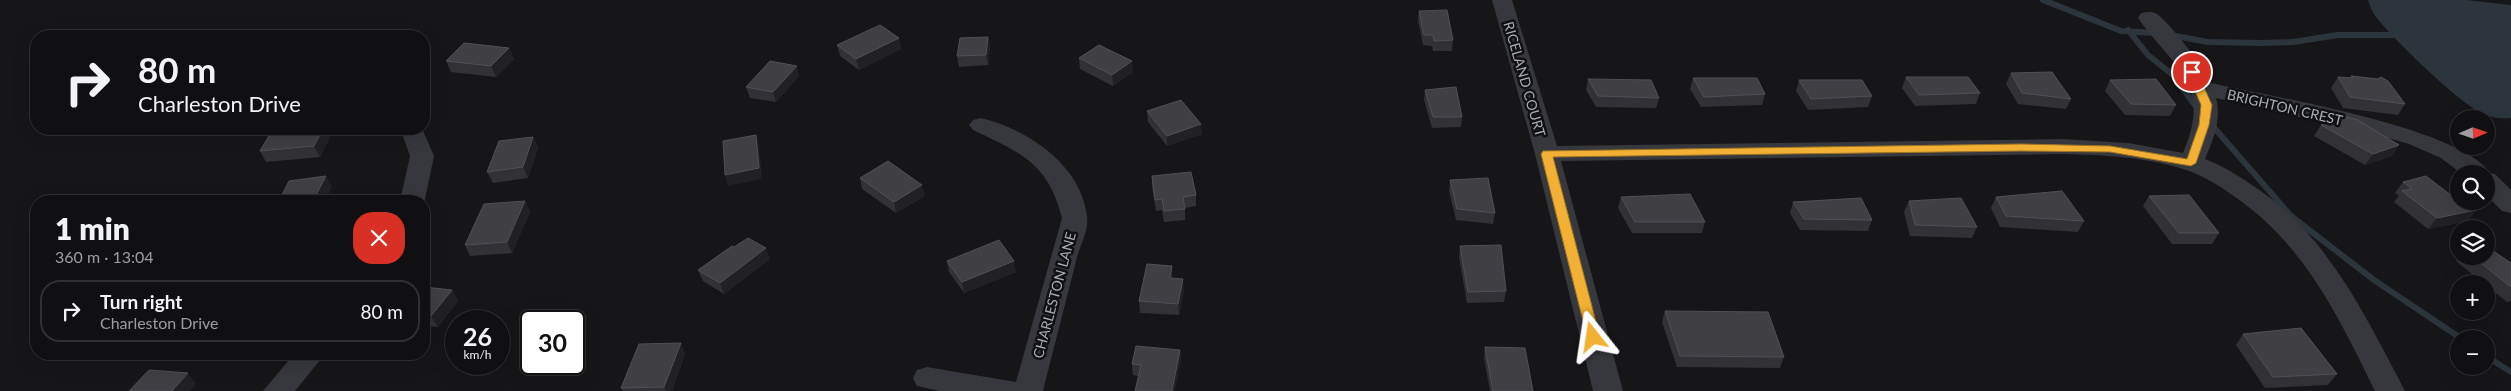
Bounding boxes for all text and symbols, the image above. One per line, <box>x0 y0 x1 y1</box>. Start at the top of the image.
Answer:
street label: RICELAND COURT <box>1500 19 1550 139</box>
text: 80 m <box>138 48 216 90</box>
icon: right <box>55 50 120 115</box>
pin <box>2171 51 2213 93</box>
icon: arrive <box>2178 58 2206 86</box>
street label: BRIGHTON CREST <box>2226 85 2345 129</box>
text: Charleston Drive <box>138 90 301 117</box>
north arrow <box>2450 110 2495 155</box>
map controls <box>2450 110 2495 375</box>
button: search <box>2450 165 2495 210</box>
text: 1 min <box>55 210 130 246</box>
button: close <box>353 212 405 264</box>
button: layers <box>2450 220 2495 265</box>
street label: CHARLESTON LANE <box>1029 230 1079 360</box>
text: 360 m · 13:04 <box>55 247 154 266</box>
button: + <box>2450 275 2495 320</box>
text: Turn right <box>100 290 182 313</box>
icon: right <box>57 297 85 325</box>
text: 80 m <box>360 300 403 323</box>
speed limit sign: 30 <box>520 310 585 375</box>
position arrow <box>1566 310 1618 362</box>
text: Charleston Drive <box>100 313 218 332</box>
text: 26 <box>463 321 492 351</box>
button: − <box>2450 330 2495 375</box>
text: km/h <box>463 347 492 362</box>

